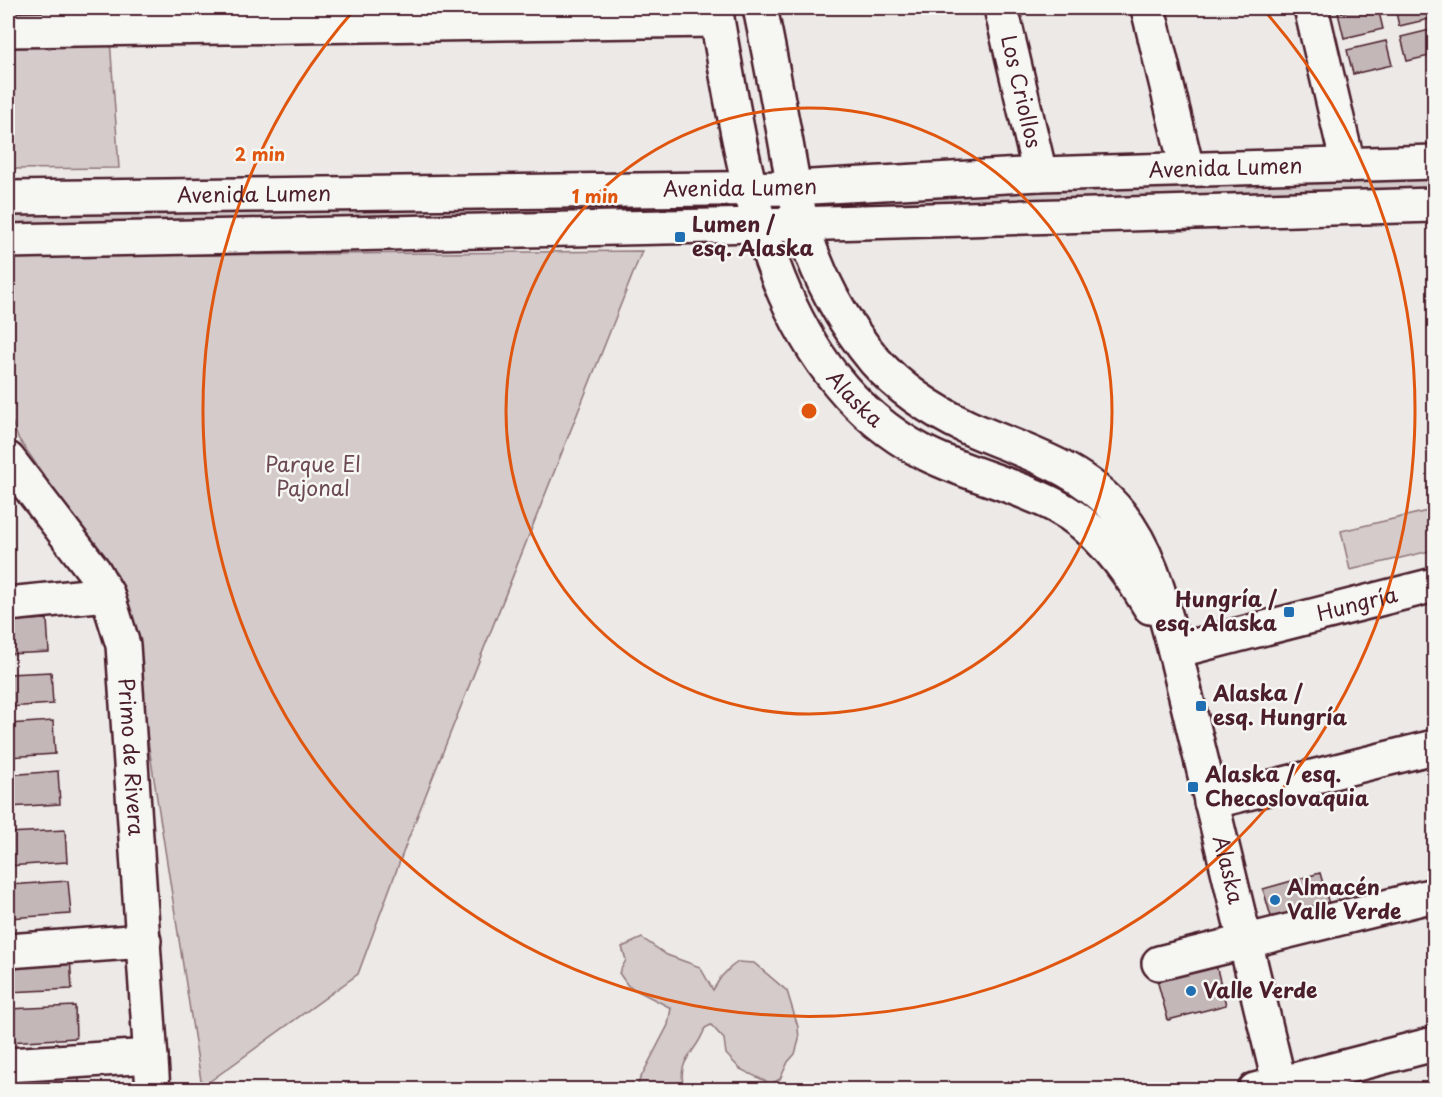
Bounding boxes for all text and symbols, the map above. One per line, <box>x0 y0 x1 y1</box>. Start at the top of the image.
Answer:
street label: Los Criollos <box>994 32 1051 151</box>
text: 2 min <box>235 140 285 167</box>
street label: Avenida Lumen <box>1148 148 1303 185</box>
street label: Avenida Lumen <box>663 169 818 204</box>
street label: Avenida Lumen <box>177 176 331 210</box>
text: 1 min <box>572 182 618 209</box>
place label: Lumen / esq. Alaska <box>692 207 814 263</box>
marker: Lumen / esq. Alaska <box>673 230 687 244</box>
street label: Alaska <box>820 362 891 434</box>
centre of rings <box>799 401 819 421</box>
park label: Parque El Pajonal <box>265 447 361 503</box>
street label: Hungría <box>1313 577 1401 628</box>
place label: Hungría / esq. Alaska <box>1155 582 1277 638</box>
marker: Hungría / esq. Alaska <box>1282 605 1296 619</box>
street label: Primo de Rivera <box>111 676 154 837</box>
place label: Alaska / esq. Hungría <box>1212 676 1347 732</box>
marker: Alaska / esq. Hungría <box>1194 699 1208 713</box>
place label: Alaska / esq. Checoslovaquia <box>1204 757 1370 813</box>
marker: Alaska / esq. Checoslovaquia <box>1186 780 1200 794</box>
street label: Alaska <box>1206 832 1253 907</box>
place label: Almacén Valle Verde <box>1287 870 1401 926</box>
marker: Almacén Valle Verde <box>1268 893 1282 907</box>
place label: Valle Verde <box>1203 973 1317 1005</box>
marker: Valle Verde <box>1184 984 1198 998</box>

